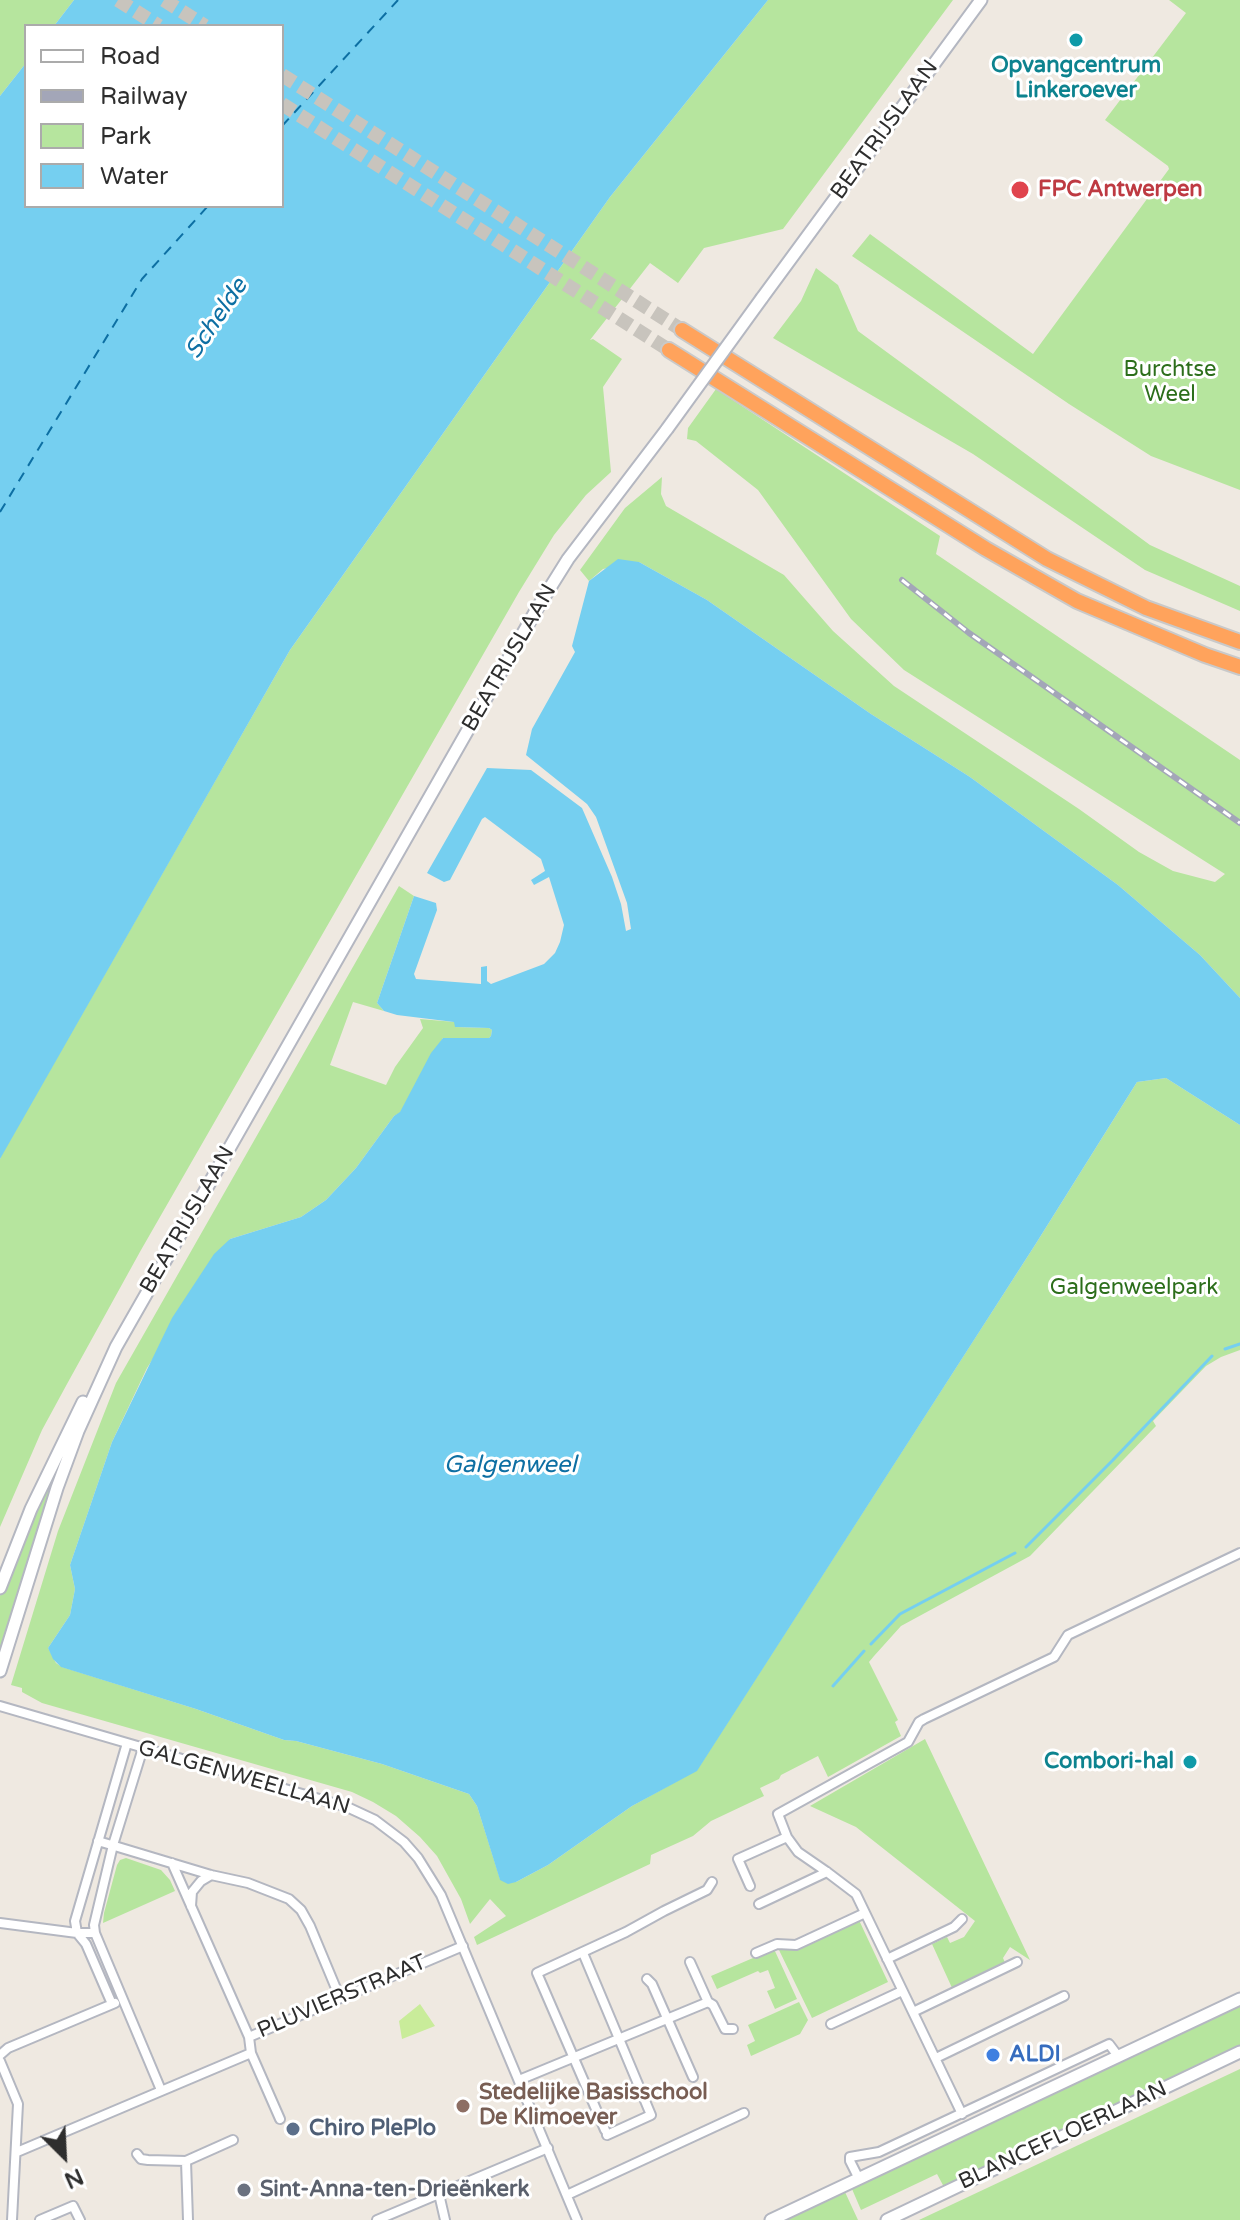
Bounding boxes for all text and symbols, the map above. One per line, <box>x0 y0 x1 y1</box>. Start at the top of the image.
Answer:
legend <box>24 24 284 208</box>
marker: Opvangcentrum Linkeroever <box>1067 31 1085 49</box>
text: Road <box>100 42 160 71</box>
place label: Opvangcentrum Linkeroever <box>991 53 1161 104</box>
street label: BEATRIJSLAAN <box>826 55 944 205</box>
text: Railway <box>100 82 188 111</box>
text: Park <box>100 122 151 151</box>
text: Water <box>100 162 168 191</box>
place label: FPC Antwerpen <box>1038 177 1203 203</box>
marker: FPC Antwerpen <box>1009 179 1031 201</box>
water label: Schelde <box>180 273 254 365</box>
park label: Burchtse Weel <box>1124 357 1216 408</box>
street label: BEATRIJSLAAN <box>457 580 563 736</box>
street label: BEATRIJSLAAN <box>135 1142 241 1298</box>
park label: Galgenweelpark <box>1050 1275 1218 1301</box>
water label: Galgenweel <box>444 1452 576 1480</box>
street label: GALGENWEELLAAN <box>135 1735 353 1821</box>
place label: Combori-hal <box>1044 1749 1174 1775</box>
marker: Combori-hal <box>1181 1753 1199 1771</box>
street label: PLUVIERSTRAAT <box>253 1949 431 2045</box>
place label: ALDI <box>1009 2042 1061 2068</box>
marker: ALDI <box>984 2046 1002 2064</box>
street label: BLANCEFLOERLAAN <box>955 2076 1171 2196</box>
place label: Stedelijke Basisschool De Klimoever <box>479 2080 708 2132</box>
marker: Stedelijke Basisschool De Klimoever <box>454 2097 472 2115</box>
north arrow <box>24 2116 104 2196</box>
place label: Chiro PlePlo <box>309 2116 436 2142</box>
marker: Chiro PlePlo <box>284 2120 302 2138</box>
text: N <box>60 2162 87 2193</box>
place label: Sint-Anna-ten-Drieënkerk <box>260 2177 529 2203</box>
marker: Sint-Anna-ten-Drieënkerk <box>235 2181 253 2199</box>

